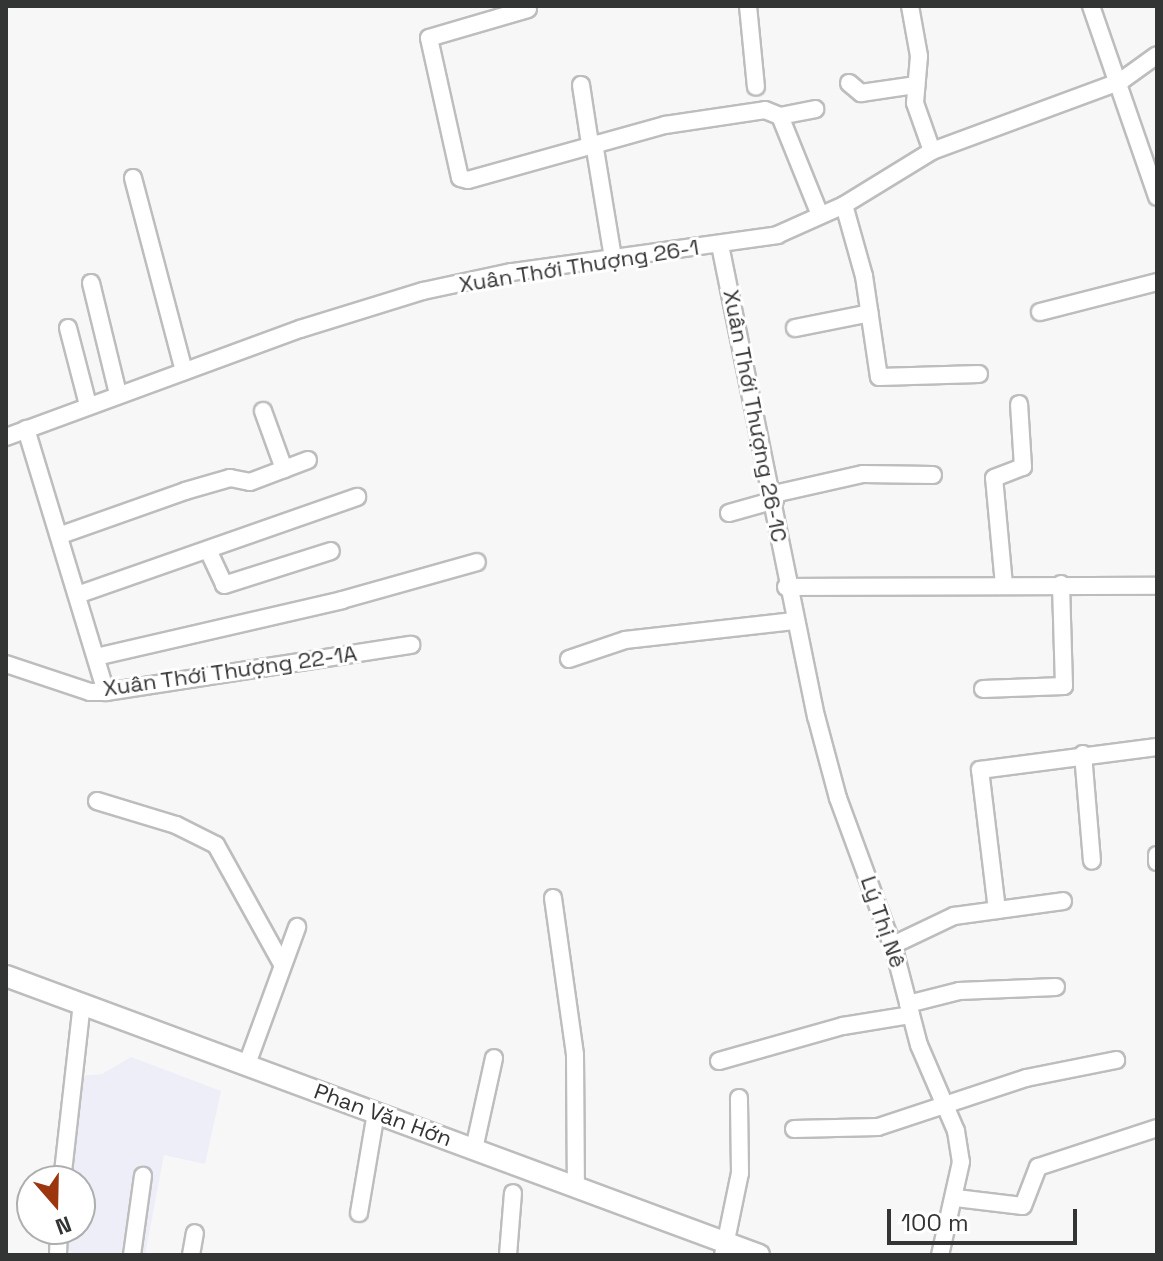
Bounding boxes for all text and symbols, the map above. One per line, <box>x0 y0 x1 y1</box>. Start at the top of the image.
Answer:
street label: Xuân Thới Thượng 26-1 <box>457 234 701 298</box>
street label: Xuân Thới Thượng 26-1C <box>717 287 793 545</box>
street label: Xuân Thới Thượng 22-1A <box>101 640 359 702</box>
street label: Lý Thị Nê <box>855 872 911 972</box>
street label: Phan Văn Hớn <box>310 1078 456 1152</box>
north arrow <box>16 1165 96 1245</box>
scale bar <box>891 1193 1081 1243</box>
text: 100 m <box>901 1207 969 1238</box>
text: N <box>52 1210 75 1241</box>

